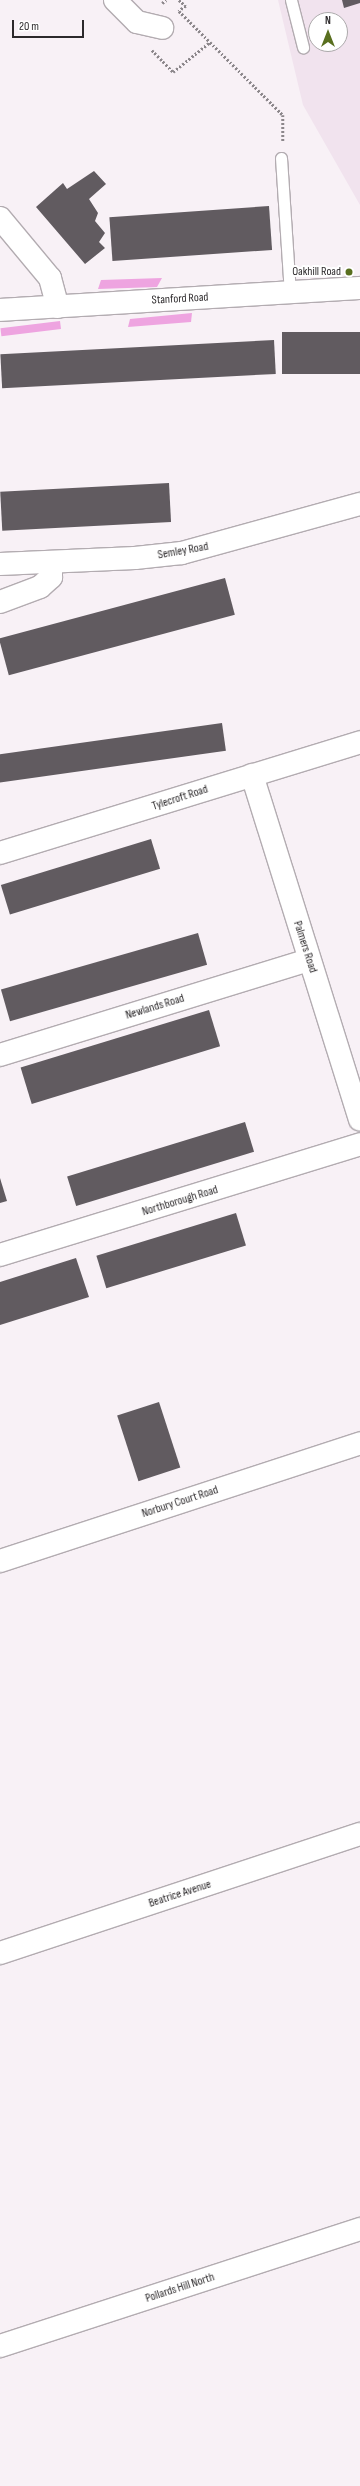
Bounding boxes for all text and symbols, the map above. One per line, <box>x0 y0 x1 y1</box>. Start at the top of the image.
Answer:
scale bar <box>14 12 86 38</box>
north arrow <box>308 12 348 52</box>
text: N <box>325 14 331 27</box>
text: 20 m <box>19 19 39 34</box>
place label: Oakhill Road <box>292 265 341 279</box>
marker: Oakhill Road <box>344 267 354 277</box>
street label: Stanford Road <box>151 290 209 308</box>
street label: Semley Road <box>157 539 209 563</box>
street label: Tylecroft Road <box>150 782 210 814</box>
street label: Palmers Road <box>290 919 320 975</box>
street label: Newlands Road <box>124 991 186 1023</box>
street label: Northborough Road <box>140 1183 220 1219</box>
street label: Norbury Court Road <box>140 1483 220 1521</box>
street label: Beatrice Avenue <box>147 1877 213 1911</box>
street label: Pollards Hill North <box>144 2270 216 2306</box>

